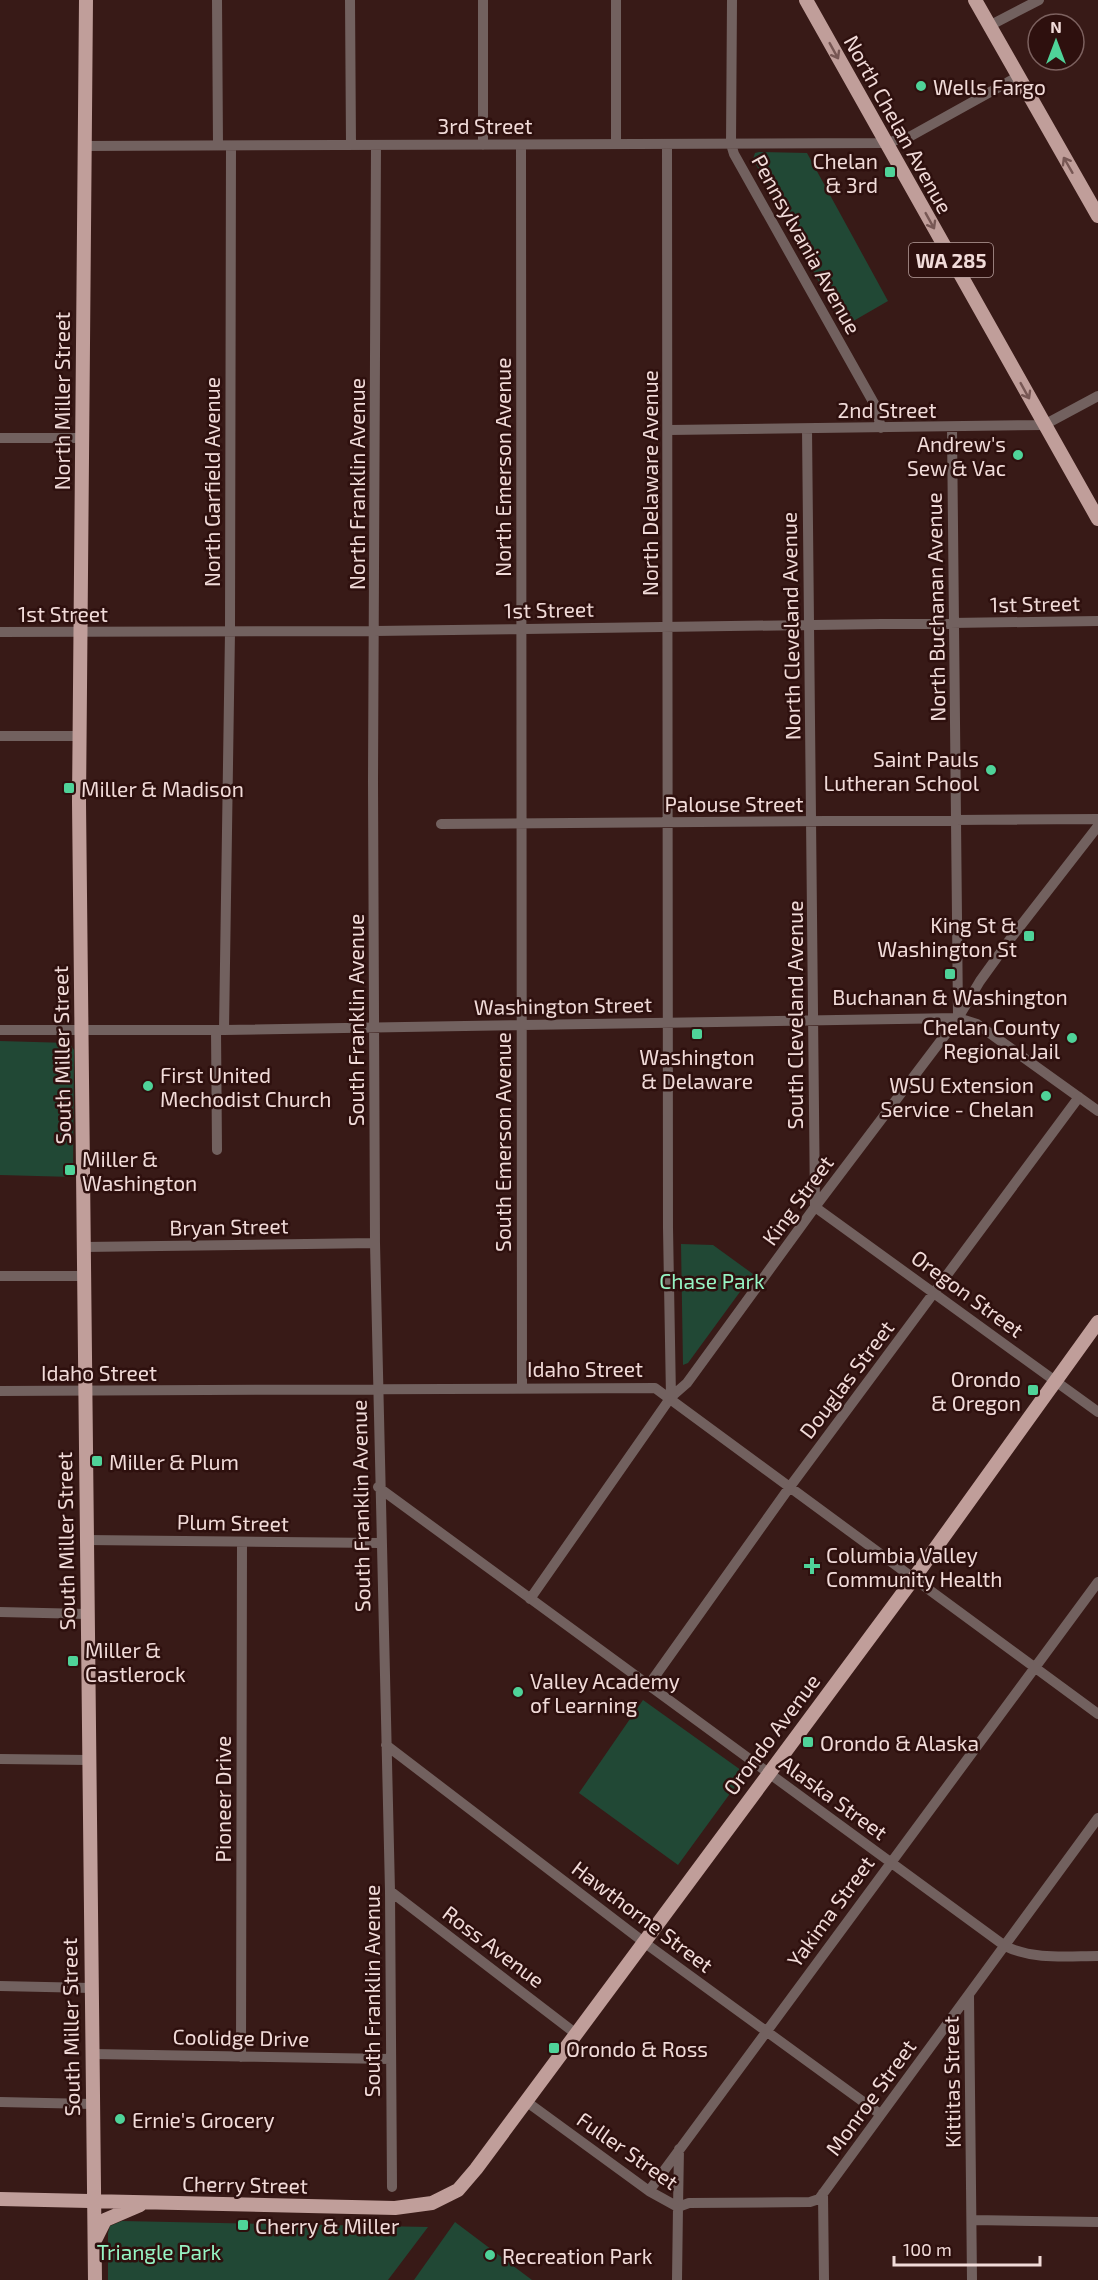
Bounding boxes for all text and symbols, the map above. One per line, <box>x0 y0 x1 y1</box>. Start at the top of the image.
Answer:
north arrow <box>1026 12 1086 72</box>
text: N <box>1050 17 1062 36</box>
street label: North Chelan Avenue <box>840 30 958 218</box>
one-way arrow <box>829 42 841 59</box>
place label: Wells Fargo <box>933 74 1046 99</box>
marker: Wells Fargo <box>914 79 928 93</box>
street label: 3rd Street <box>438 113 532 138</box>
place label: Chelan & 3rd <box>813 148 878 197</box>
street label: Pennsylvania Avenue <box>747 150 867 338</box>
one-way arrow <box>1062 157 1074 174</box>
marker: Chelan & 3rd <box>883 165 897 179</box>
one-way arrow <box>924 212 936 229</box>
road number: WA 285 <box>909 243 993 277</box>
street label: North Miller Street <box>49 312 74 490</box>
street label: North Emerson Avenue <box>490 357 515 577</box>
street label: North Delaware Avenue <box>637 370 662 596</box>
street label: North Garfield Avenue <box>199 377 224 587</box>
street label: North Franklin Avenue <box>344 378 369 590</box>
one-way arrow <box>1019 382 1031 399</box>
street label: 2nd Street <box>837 397 937 422</box>
place label: Andrew's Sew & Vac <box>907 431 1006 480</box>
marker: Andrew's Sew & Vac <box>1011 448 1025 462</box>
street label: North Buchanan Avenue <box>920 492 950 722</box>
street label: North Cleveland Avenue <box>776 512 804 740</box>
street label: 1st Street <box>990 590 1080 616</box>
street label: 1st Street <box>504 596 594 622</box>
street label: 1st Street <box>18 601 108 626</box>
place label: Saint Pauls Lutheran School <box>824 746 980 795</box>
marker: Saint Pauls Lutheran School <box>984 763 998 777</box>
place label: Miller & Madison <box>81 776 244 801</box>
marker: Miller & Madison <box>62 781 76 795</box>
street label: Palouse Street <box>665 791 803 816</box>
street label: South Cleveland Avenue <box>782 901 807 1129</box>
place label: King St & Washington St <box>877 912 1017 961</box>
street label: South Franklin Avenue <box>343 914 368 1126</box>
marker: King St & Washington St <box>1022 929 1036 943</box>
street label: South Miller Street <box>47 965 75 1145</box>
marker: Buchanan & Washington <box>943 967 957 981</box>
place label: Buchanan & Washington <box>832 984 1068 1009</box>
street label: Washington Street <box>474 991 652 1019</box>
place label: Chelan County Regional Jail <box>923 1014 1061 1063</box>
marker: Washington & Delaware <box>690 1027 704 1041</box>
marker: Chelan County Regional Jail <box>1065 1031 1079 1045</box>
street label: South Emerson Avenue <box>490 1032 515 1252</box>
place label: Washington & Delaware <box>639 1044 755 1093</box>
place label: First United Mechodist Church <box>160 1062 331 1111</box>
place label: WSU Extension Service - Chelan <box>881 1072 1034 1121</box>
marker: First United Mechodist Church <box>141 1079 155 1093</box>
marker: WSU Extension Service - Chelan <box>1039 1089 1053 1103</box>
place label: Miller & Washington <box>82 1146 197 1195</box>
street label: King Street <box>756 1150 838 1250</box>
marker: Miller & Washington <box>63 1163 77 1177</box>
street label: Bryan Street <box>169 1212 289 1240</box>
street label: Oregon Street <box>907 1244 1029 1342</box>
park label: Chase Park <box>659 1268 765 1293</box>
street label: Douglas Street <box>794 1315 898 1443</box>
street label: Idaho Street <box>527 1356 643 1381</box>
street label: Idaho Street <box>41 1360 157 1385</box>
place label: Orondo & Oregon <box>931 1366 1021 1415</box>
marker: Orondo & Oregon <box>1026 1383 1040 1397</box>
street label: South Franklin Avenue <box>346 1400 374 1612</box>
place label: Miller & Plum <box>109 1449 239 1474</box>
street label: South Miller Street <box>51 1451 79 1631</box>
marker: Miller & Plum <box>90 1454 104 1468</box>
street label: Plum Street <box>177 1509 289 1535</box>
place label: Columbia Valley Community Health <box>826 1542 1003 1591</box>
marker: Columbia Valley Community Health <box>803 1557 821 1575</box>
place label: Miller & Castlerock <box>85 1637 186 1686</box>
marker: Miller & Castlerock <box>66 1654 80 1668</box>
place label: Valley Academy of Learning <box>530 1668 680 1717</box>
street label: Orondo Avenue <box>717 1669 825 1799</box>
marker: Valley Academy of Learning <box>511 1685 525 1699</box>
place label: Orondo & Alaska <box>820 1730 979 1755</box>
marker: Orondo & Alaska <box>801 1735 815 1749</box>
street label: Pioneer Drive <box>210 1736 235 1862</box>
street label: Alaska Street <box>775 1750 893 1844</box>
street label: Yakima Street <box>781 1851 879 1971</box>
street label: Hawthorne Street <box>568 1855 718 1977</box>
street label: South Franklin Avenue <box>359 1885 384 2097</box>
street label: Ross Avenue <box>438 1900 550 1992</box>
street label: South Miller Street <box>56 1937 84 2117</box>
street label: Kittitas Street <box>937 2016 965 2148</box>
street label: Coolidge Drive <box>172 2023 310 2051</box>
street label: Monroe Street <box>820 2034 920 2160</box>
place label: Orondo & Ross <box>566 2036 708 2061</box>
marker: Orondo & Ross <box>547 2041 561 2055</box>
street label: Fuller Street <box>573 2106 683 2194</box>
place label: Ernie's Grocery <box>132 2107 275 2132</box>
marker: Ernie's Grocery <box>113 2112 127 2126</box>
street label: Cherry Street <box>182 2170 308 2198</box>
place label: Cherry & Miller <box>255 2213 400 2238</box>
marker: Cherry & Miller <box>236 2218 250 2232</box>
scale bar <box>894 2229 1040 2267</box>
text: 100 m <box>903 2238 952 2260</box>
park label: Triangle Park <box>97 2239 222 2264</box>
place label: Recreation Park <box>502 2243 653 2268</box>
marker: Recreation Park <box>483 2248 497 2262</box>

